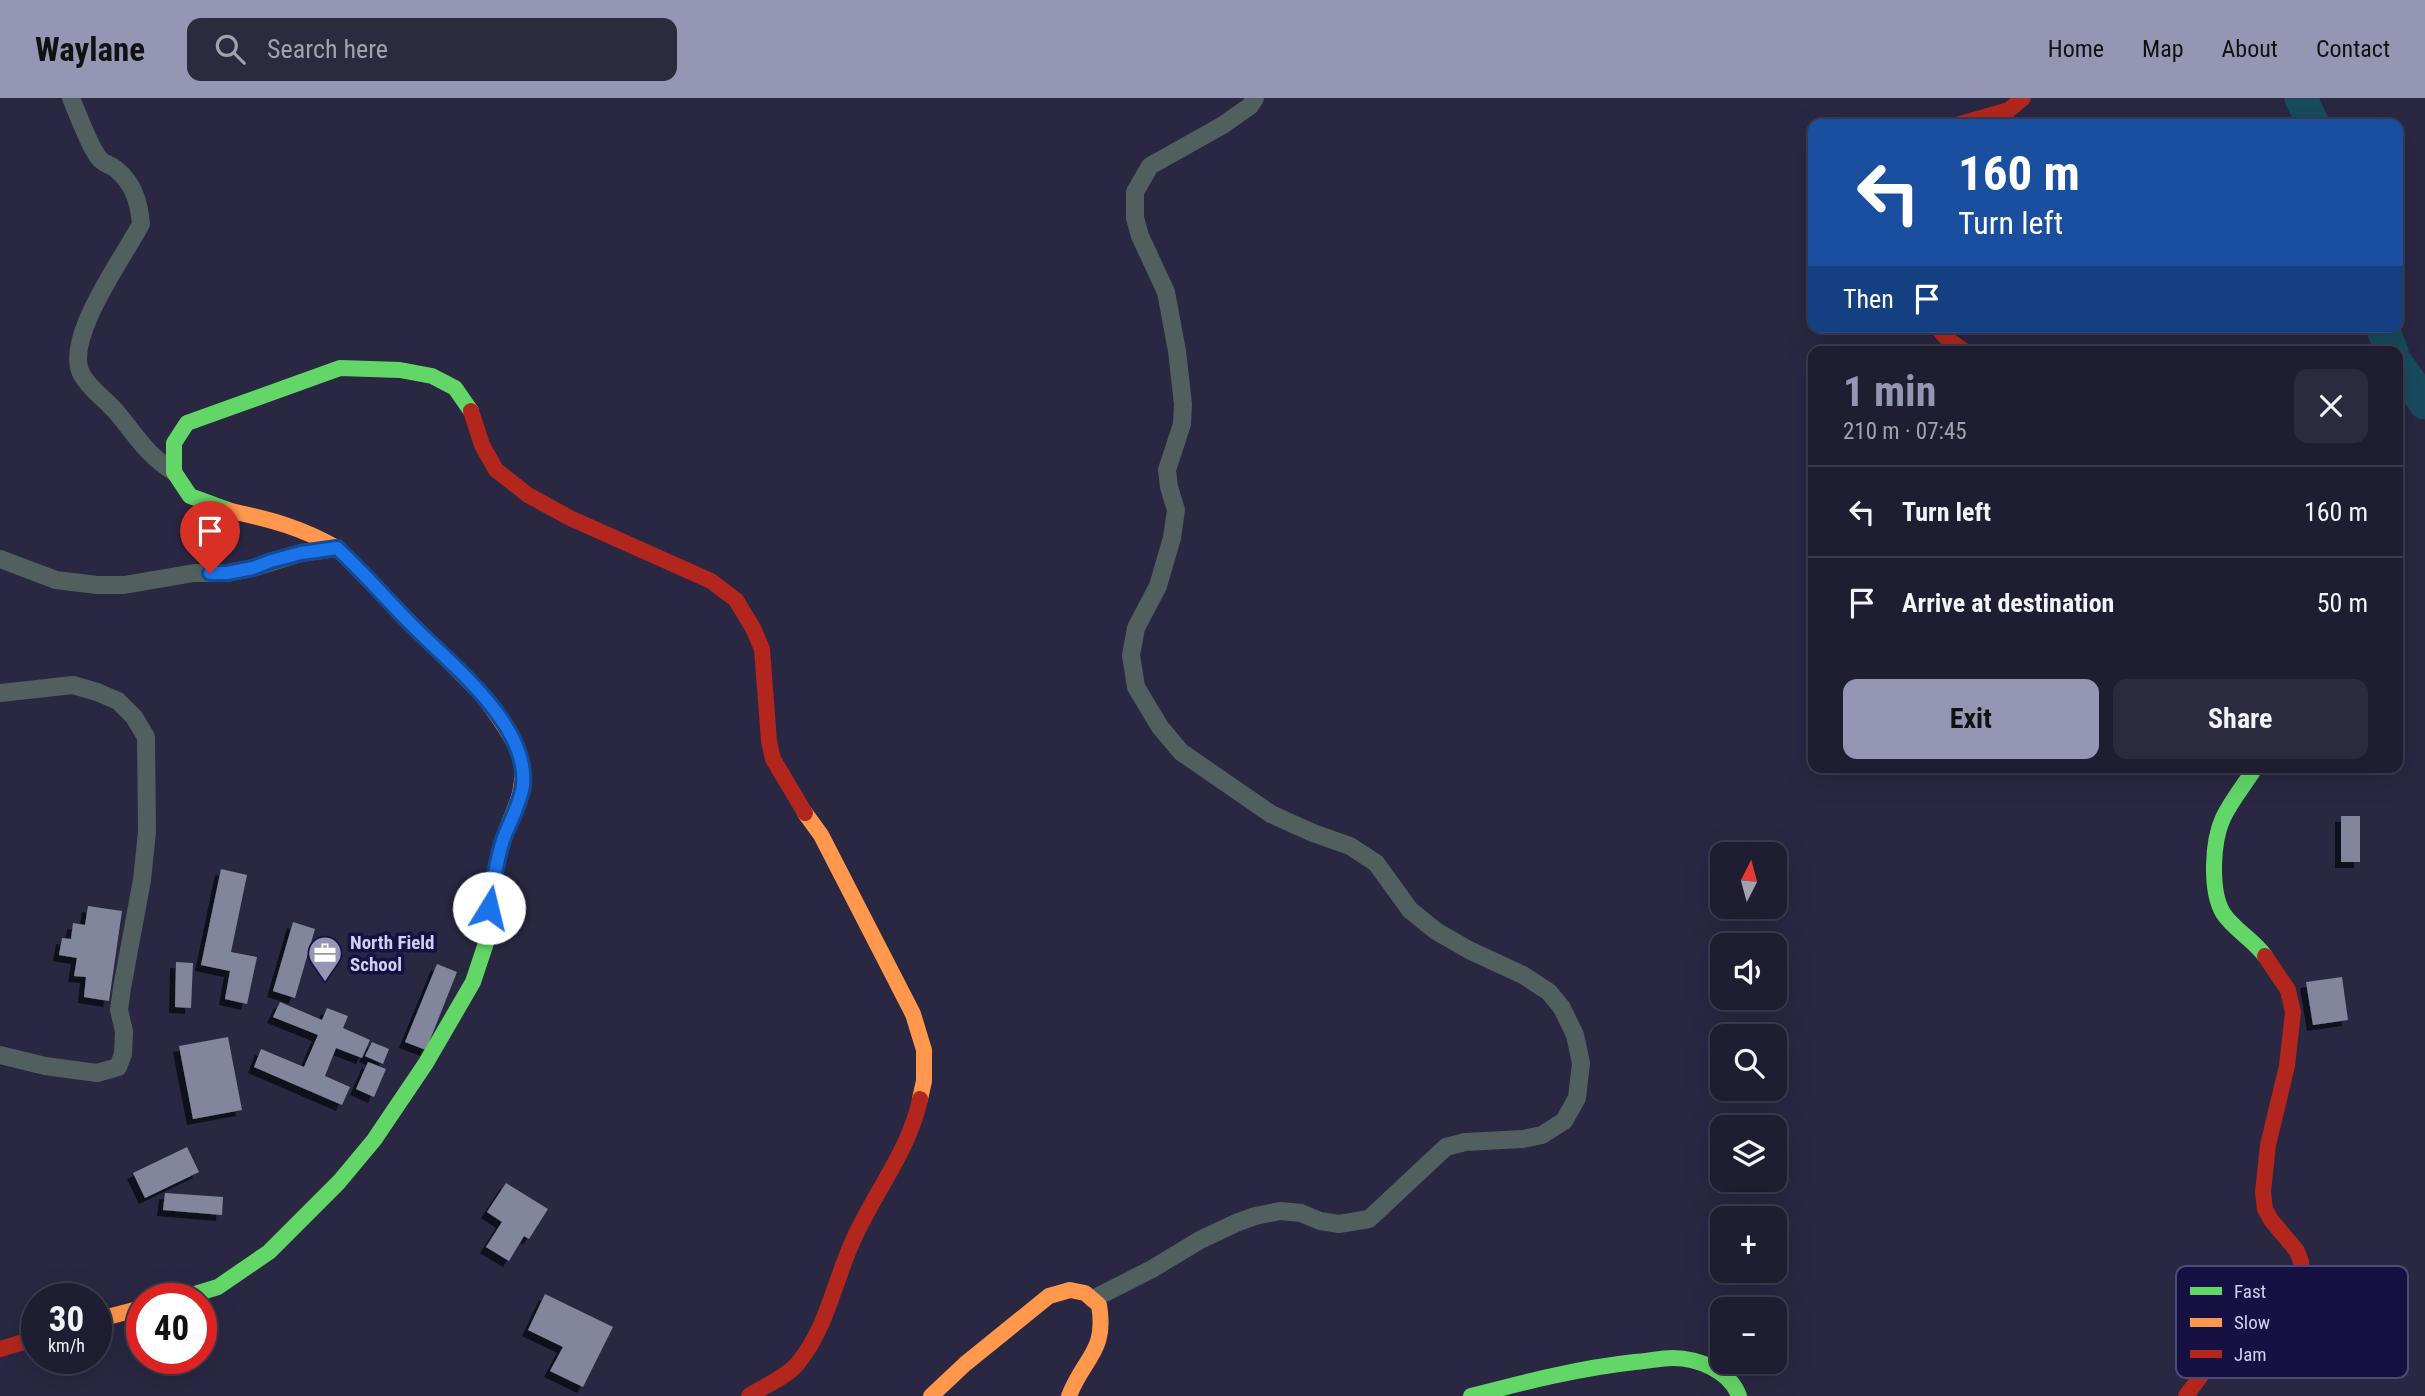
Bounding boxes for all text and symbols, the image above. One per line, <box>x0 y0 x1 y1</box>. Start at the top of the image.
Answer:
search box <box>187 18 677 81</box>
text: Waylane <box>35 30 145 69</box>
icon: search <box>211 30 249 68</box>
text: Search here <box>267 34 388 64</box>
text: Home <box>2048 35 2104 63</box>
text: Map <box>2142 35 2184 63</box>
text: About <box>2222 35 2278 63</box>
text: Contact <box>2316 35 2390 63</box>
text: 160 m <box>1958 145 2080 202</box>
icon: left <box>1843 147 1934 238</box>
text: Turn left <box>1958 204 2063 242</box>
icon: arrive <box>1908 280 1946 318</box>
text: Then <box>1843 284 1894 314</box>
text: 1 min <box>1843 367 1936 416</box>
button: close <box>2294 369 2368 443</box>
text: 210 m · 07:45 <box>1843 418 1967 445</box>
icon: left <box>1843 493 1881 531</box>
text: Turn left <box>1902 497 1991 527</box>
text: 160 m <box>2304 497 2368 527</box>
pin <box>180 501 240 573</box>
icon: arrive <box>191 512 229 550</box>
icon: arrive <box>1843 584 1881 622</box>
text: Arrive at destination <box>1902 588 2114 618</box>
text: 50 m <box>2317 588 2368 618</box>
button: Exit <box>1843 679 2099 759</box>
button: Share <box>2113 679 2368 759</box>
north arrow <box>1710 842 1787 919</box>
map controls <box>1710 842 1787 1374</box>
position arrow <box>452 871 526 945</box>
place label: North Field School <box>350 931 435 976</box>
button: sound <box>1710 933 1787 1010</box>
office icon: North Field School <box>306 934 344 983</box>
button: search <box>1710 1024 1787 1101</box>
button: layers <box>1710 1115 1787 1192</box>
button: + <box>1710 1206 1787 1283</box>
legend <box>2176 1266 2408 1378</box>
text: Fast <box>2234 1280 2266 1303</box>
speed limit sign: 40 <box>126 1283 217 1374</box>
button: − <box>1710 1297 1787 1374</box>
text: 30 <box>49 1299 84 1340</box>
text: Slow <box>2234 1311 2270 1334</box>
text: km/h <box>48 1335 85 1356</box>
text: Jam <box>2234 1343 2267 1366</box>

